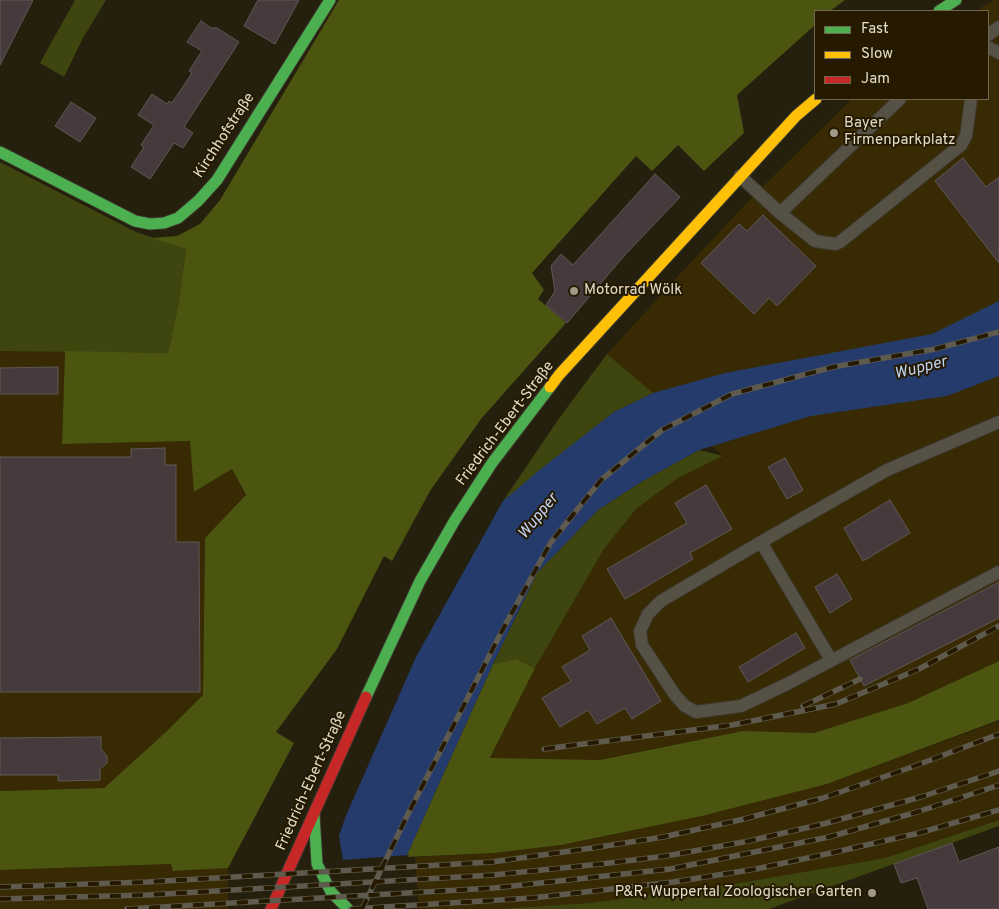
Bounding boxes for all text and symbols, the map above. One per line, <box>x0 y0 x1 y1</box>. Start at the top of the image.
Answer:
legend <box>814 10 989 100</box>
text: Fast <box>861 20 889 39</box>
text: Slow <box>861 45 893 64</box>
text: Jam <box>861 70 890 89</box>
street label: Kirchhofstraße <box>191 90 259 182</box>
place label: Bayer Firmenparkplatz <box>844 115 956 150</box>
marker: Bayer Firmenparkplatz <box>828 127 840 139</box>
place label: Motorrad Wölk <box>584 282 682 300</box>
marker: Motorrad Wölk <box>568 285 580 297</box>
water label: Wupper <box>893 353 949 385</box>
street label: Friedrich-Ebert-Straße <box>453 358 559 490</box>
water label: Wupper <box>515 490 563 544</box>
street label: Friedrich-Ebert-Straße <box>273 708 351 854</box>
place label: P&R, Wuppertal Zoologischer Garten <box>615 884 862 902</box>
marker: P&R, Wuppertal Zoologischer Garten <box>866 887 878 899</box>

